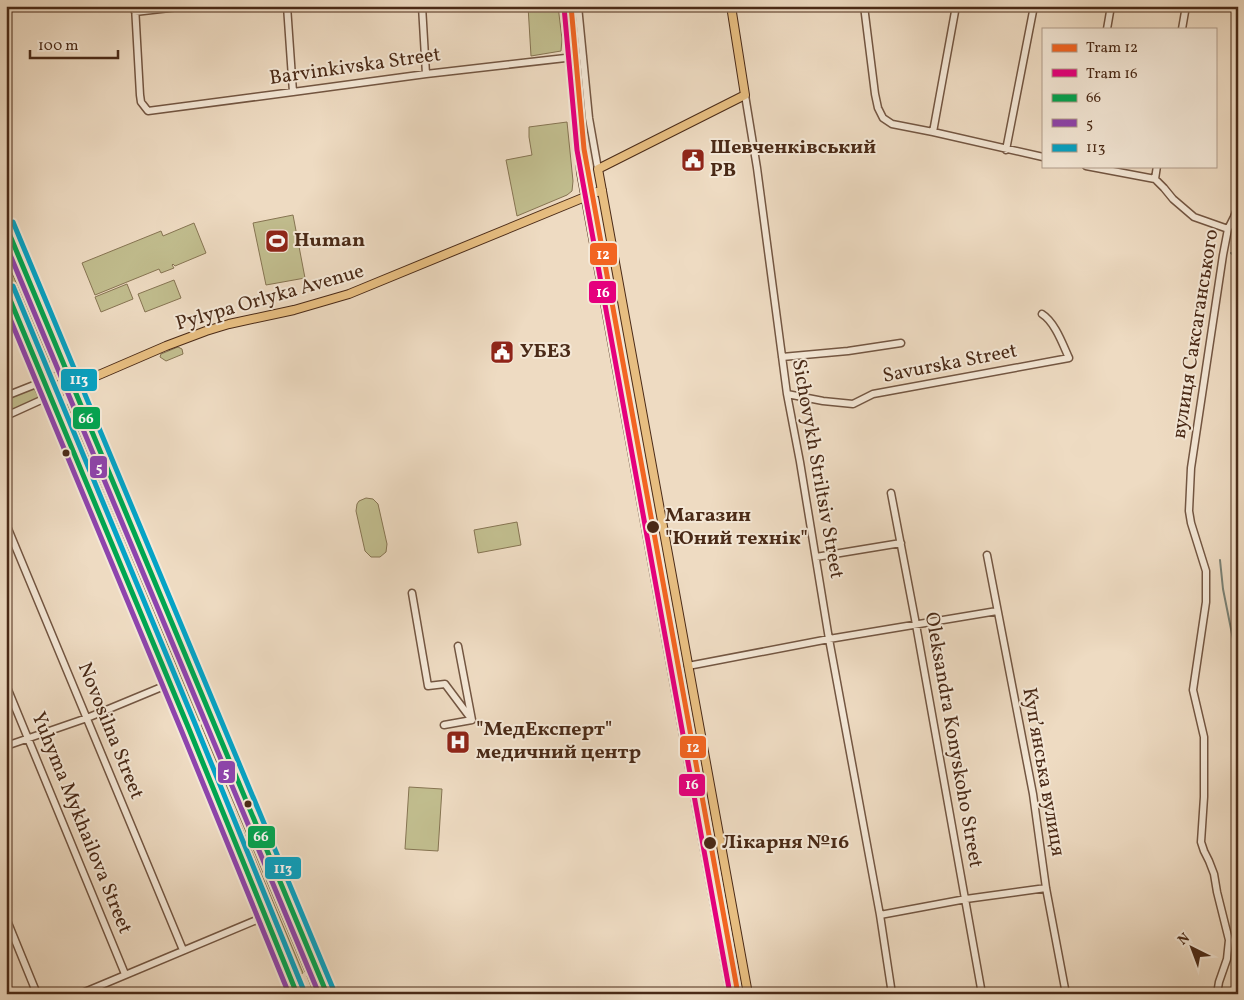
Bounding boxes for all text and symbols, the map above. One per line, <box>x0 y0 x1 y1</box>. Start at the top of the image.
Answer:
scale bar <box>30 28 118 60</box>
legend <box>1042 28 1216 168</box>
text: 100 m <box>38 36 78 57</box>
text: Tram 12 <box>1086 38 1138 59</box>
street label: Barvinkivska Street <box>268 41 442 93</box>
text: Tram 16 <box>1086 64 1138 85</box>
text: 66 <box>1086 88 1101 109</box>
text: 5 <box>1086 114 1093 135</box>
place label: Шевченківський РВ <box>710 134 876 185</box>
text: 113 <box>1086 138 1105 159</box>
public building icon: Шевченківський РВ <box>680 147 706 173</box>
place label: Human <box>294 227 365 255</box>
street label: вулиця Саксаганського <box>1166 227 1226 441</box>
sports icon: Human <box>264 228 290 254</box>
line badge: 12 <box>589 242 618 266</box>
text: 12 <box>597 246 609 265</box>
street label: Pylypa Orlyka Avenue <box>173 258 367 338</box>
line badge: 16 <box>588 280 617 304</box>
text: 16 <box>596 284 610 303</box>
street label: Savurska Street <box>880 337 1020 391</box>
place label: УБЕЗ <box>520 338 571 366</box>
public building icon: УБЕЗ <box>489 339 515 365</box>
street label: Sichovykh Striltsiv Street <box>784 357 850 581</box>
line badge: 113 <box>60 368 98 392</box>
text: 113 <box>70 371 88 390</box>
line badge: 66 <box>72 406 101 430</box>
text: 66 <box>78 410 94 429</box>
unlabelled marker <box>61 448 71 458</box>
line badge: 5 <box>89 455 108 479</box>
text: 5 <box>96 459 103 478</box>
place label: Магазин "Юний технік" <box>665 502 808 553</box>
marker: Магазин "Юний технік" <box>645 519 661 535</box>
street label: Oleksandra Konyskoho Street <box>917 610 989 870</box>
street label: Novosilna Street <box>70 658 150 804</box>
street label: Купʼянська вулиця <box>1014 685 1072 859</box>
street label: Yuhyma Mykhailova Street <box>24 708 138 938</box>
place label: "МедЕксперт" медичний центр <box>476 716 641 767</box>
hospital icon: "МедЕксперт" медичний центр <box>445 729 471 755</box>
line badge: 12 <box>679 735 707 759</box>
text: 12 <box>687 739 699 758</box>
line badge: 5 <box>217 760 236 784</box>
text: 5 <box>223 764 230 783</box>
line badge: 16 <box>678 773 706 797</box>
text: 16 <box>685 776 699 795</box>
unlabelled marker <box>243 799 253 809</box>
line badge: 66 <box>247 825 276 849</box>
text: 66 <box>253 828 269 847</box>
place label: Лікарня №16 <box>722 829 849 857</box>
marker: Лікарня №16 <box>702 835 718 851</box>
line badge: 113 <box>264 856 302 880</box>
text: 113 <box>274 860 292 879</box>
north arrow <box>1166 922 1216 972</box>
text: N <box>1174 929 1194 950</box>

